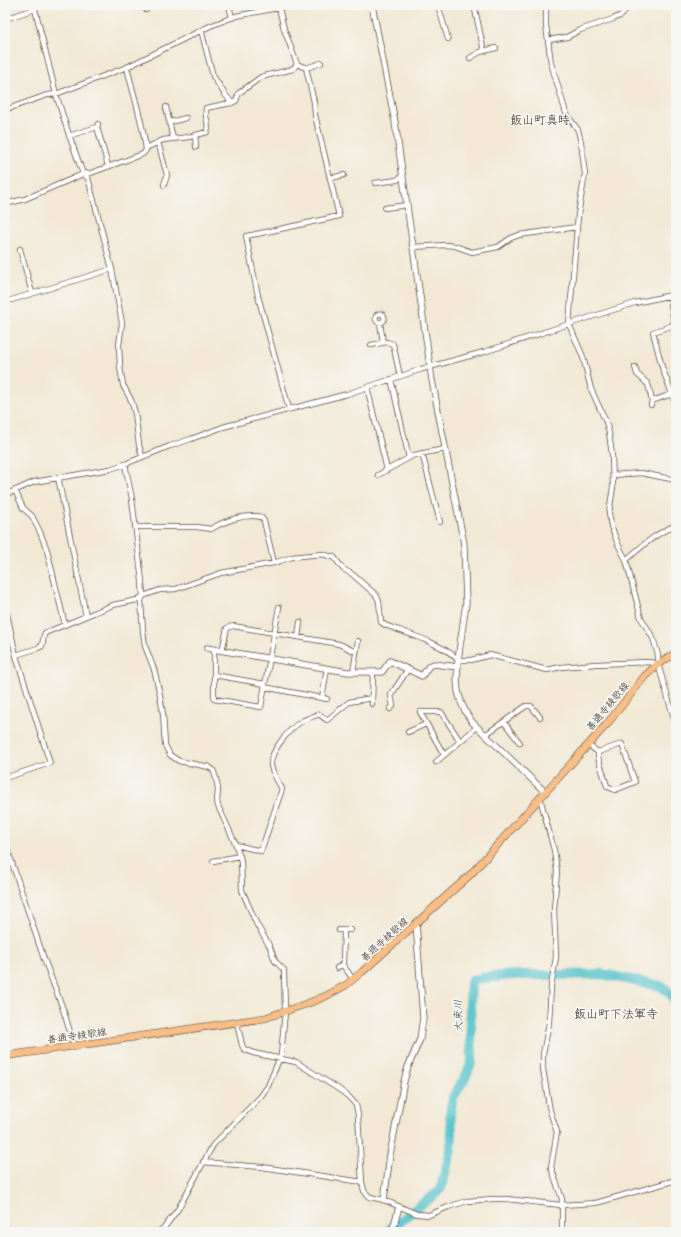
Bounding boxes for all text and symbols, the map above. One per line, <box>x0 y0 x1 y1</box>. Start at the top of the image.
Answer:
district label: 飯山町真時 <box>510 110 570 128</box>
street label: 善通寺綾歌線 <box>582 678 632 733</box>
street label: 善通寺綾歌線 <box>356 913 411 964</box>
water label: 大束川 <box>449 999 466 1033</box>
district label: 飯山町下法軍寺 <box>574 1004 658 1022</box>
street label: 善通寺綾歌線 <box>46 1023 108 1046</box>

